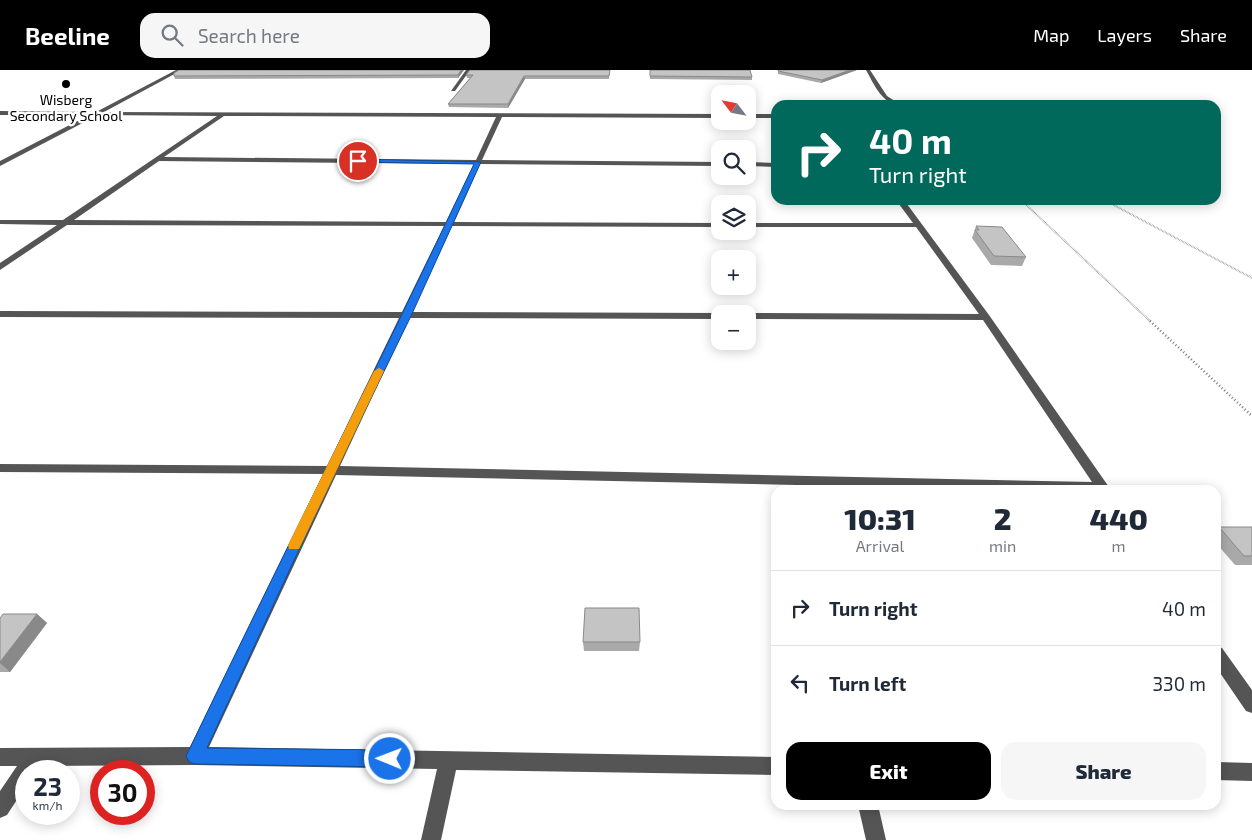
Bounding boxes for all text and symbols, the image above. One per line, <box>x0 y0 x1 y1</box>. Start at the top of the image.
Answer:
search box <box>140 13 490 58</box>
text: Beeline <box>25 21 110 50</box>
icon: search <box>158 21 186 49</box>
text: Search here <box>198 24 300 47</box>
text: Map <box>1033 24 1069 46</box>
text: Layers <box>1097 24 1152 46</box>
text: Share <box>1180 24 1227 46</box>
marker: Wisberg Secondary School <box>60 78 72 90</box>
north arrow <box>711 85 756 130</box>
map controls <box>711 85 756 350</box>
place label: Wisberg Secondary School <box>10 91 123 124</box>
text: 40 m <box>869 119 952 161</box>
icon: right <box>786 120 851 185</box>
pin <box>337 140 379 182</box>
button: search <box>711 140 756 185</box>
icon: arrive <box>344 147 372 175</box>
text: Turn right <box>869 161 967 187</box>
button: layers <box>711 195 756 240</box>
button: + <box>711 250 756 295</box>
button: − <box>711 305 756 350</box>
text: 10:31 <box>844 500 916 536</box>
text: 2 <box>994 500 1012 536</box>
text: 440 <box>1089 500 1148 536</box>
text: Arrival <box>856 536 904 555</box>
text: min <box>989 536 1016 555</box>
text: m <box>1112 536 1126 555</box>
icon: right <box>786 594 814 622</box>
text: Turn right <box>829 597 917 620</box>
text: 40 m <box>1162 597 1206 620</box>
icon: left <box>786 669 814 697</box>
text: Turn left <box>829 672 906 695</box>
text: 330 m <box>1153 672 1206 695</box>
position arrow <box>363 732 415 784</box>
button: Exit <box>786 742 991 800</box>
button: Share <box>1001 742 1206 800</box>
speed limit sign: 30 <box>90 760 155 825</box>
text: 23 <box>33 771 62 801</box>
text: km/h <box>33 798 62 812</box>

